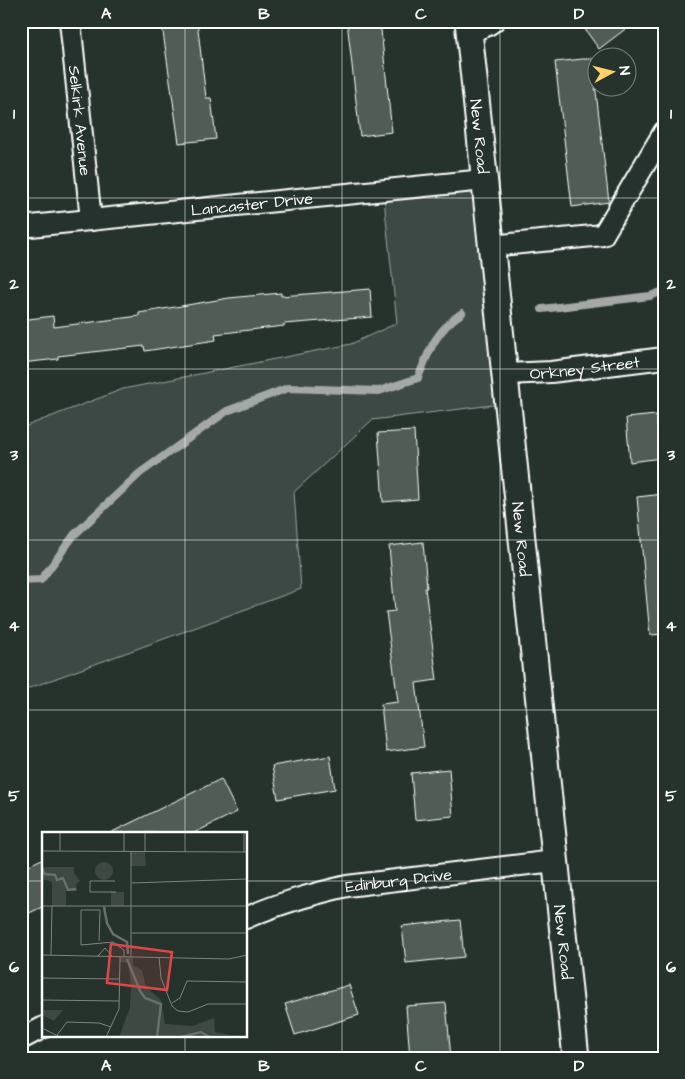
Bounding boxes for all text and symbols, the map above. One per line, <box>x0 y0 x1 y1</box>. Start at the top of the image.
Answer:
text: A <box>101 3 112 25</box>
text: B <box>258 3 270 25</box>
text: C <box>415 3 427 25</box>
text: D <box>574 3 585 25</box>
north arrow <box>588 48 638 98</box>
street label: Selkirk Avenue <box>63 64 96 177</box>
text: N <box>613 65 634 76</box>
street label: New Road <box>464 98 494 175</box>
text: 1 <box>13 103 16 125</box>
text: 1 <box>670 103 673 125</box>
street label: Lancaster Drive <box>190 187 314 222</box>
text: 2 <box>8 273 19 295</box>
text: 2 <box>665 273 676 295</box>
street label: Orkney Street <box>529 351 642 385</box>
text: 3 <box>9 444 19 466</box>
text: 3 <box>666 444 676 466</box>
street label: New Road <box>506 501 536 578</box>
text: 4 <box>9 615 20 637</box>
text: 4 <box>666 615 677 637</box>
text: 5 <box>8 785 20 807</box>
text: 5 <box>665 785 677 807</box>
inset map <box>42 832 248 1036</box>
street label: Edinburg Drive <box>344 863 454 898</box>
street label: New Road <box>548 904 578 980</box>
text: 6 <box>9 956 19 978</box>
text: 6 <box>666 956 676 978</box>
text: A <box>101 1055 112 1077</box>
text: B <box>258 1055 270 1077</box>
text: C <box>415 1055 427 1077</box>
text: D <box>574 1055 585 1077</box>

